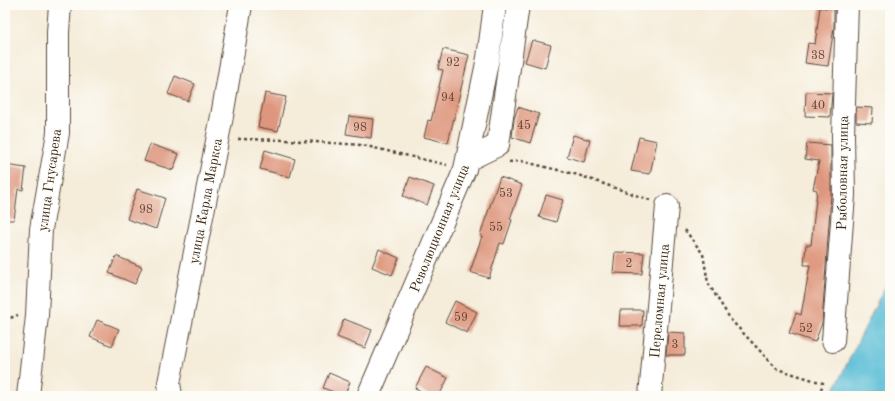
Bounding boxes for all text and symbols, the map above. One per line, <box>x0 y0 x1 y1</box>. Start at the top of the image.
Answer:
house number: 38 <box>811 50 825 62</box>
house number: 92 <box>446 57 460 69</box>
house number: 94 <box>441 92 455 104</box>
house number: 40 <box>811 100 825 112</box>
street label: Рыболовная улица <box>835 115 851 231</box>
house number: 45 <box>517 119 531 132</box>
house number: 98 <box>353 122 367 134</box>
street label: улица Гнусарева <box>36 128 64 232</box>
street label: улица Карла Маркса <box>187 137 225 265</box>
street label: Революционная улица <box>408 162 472 294</box>
house number: 53 <box>499 187 513 200</box>
house number: 98 <box>139 204 153 216</box>
house number: 55 <box>489 221 503 234</box>
street label: Переломная улица <box>648 243 672 359</box>
house number: 2 <box>626 258 632 270</box>
house number: 59 <box>454 311 468 324</box>
house number: 52 <box>799 322 813 335</box>
house number: 3 <box>672 339 678 351</box>

